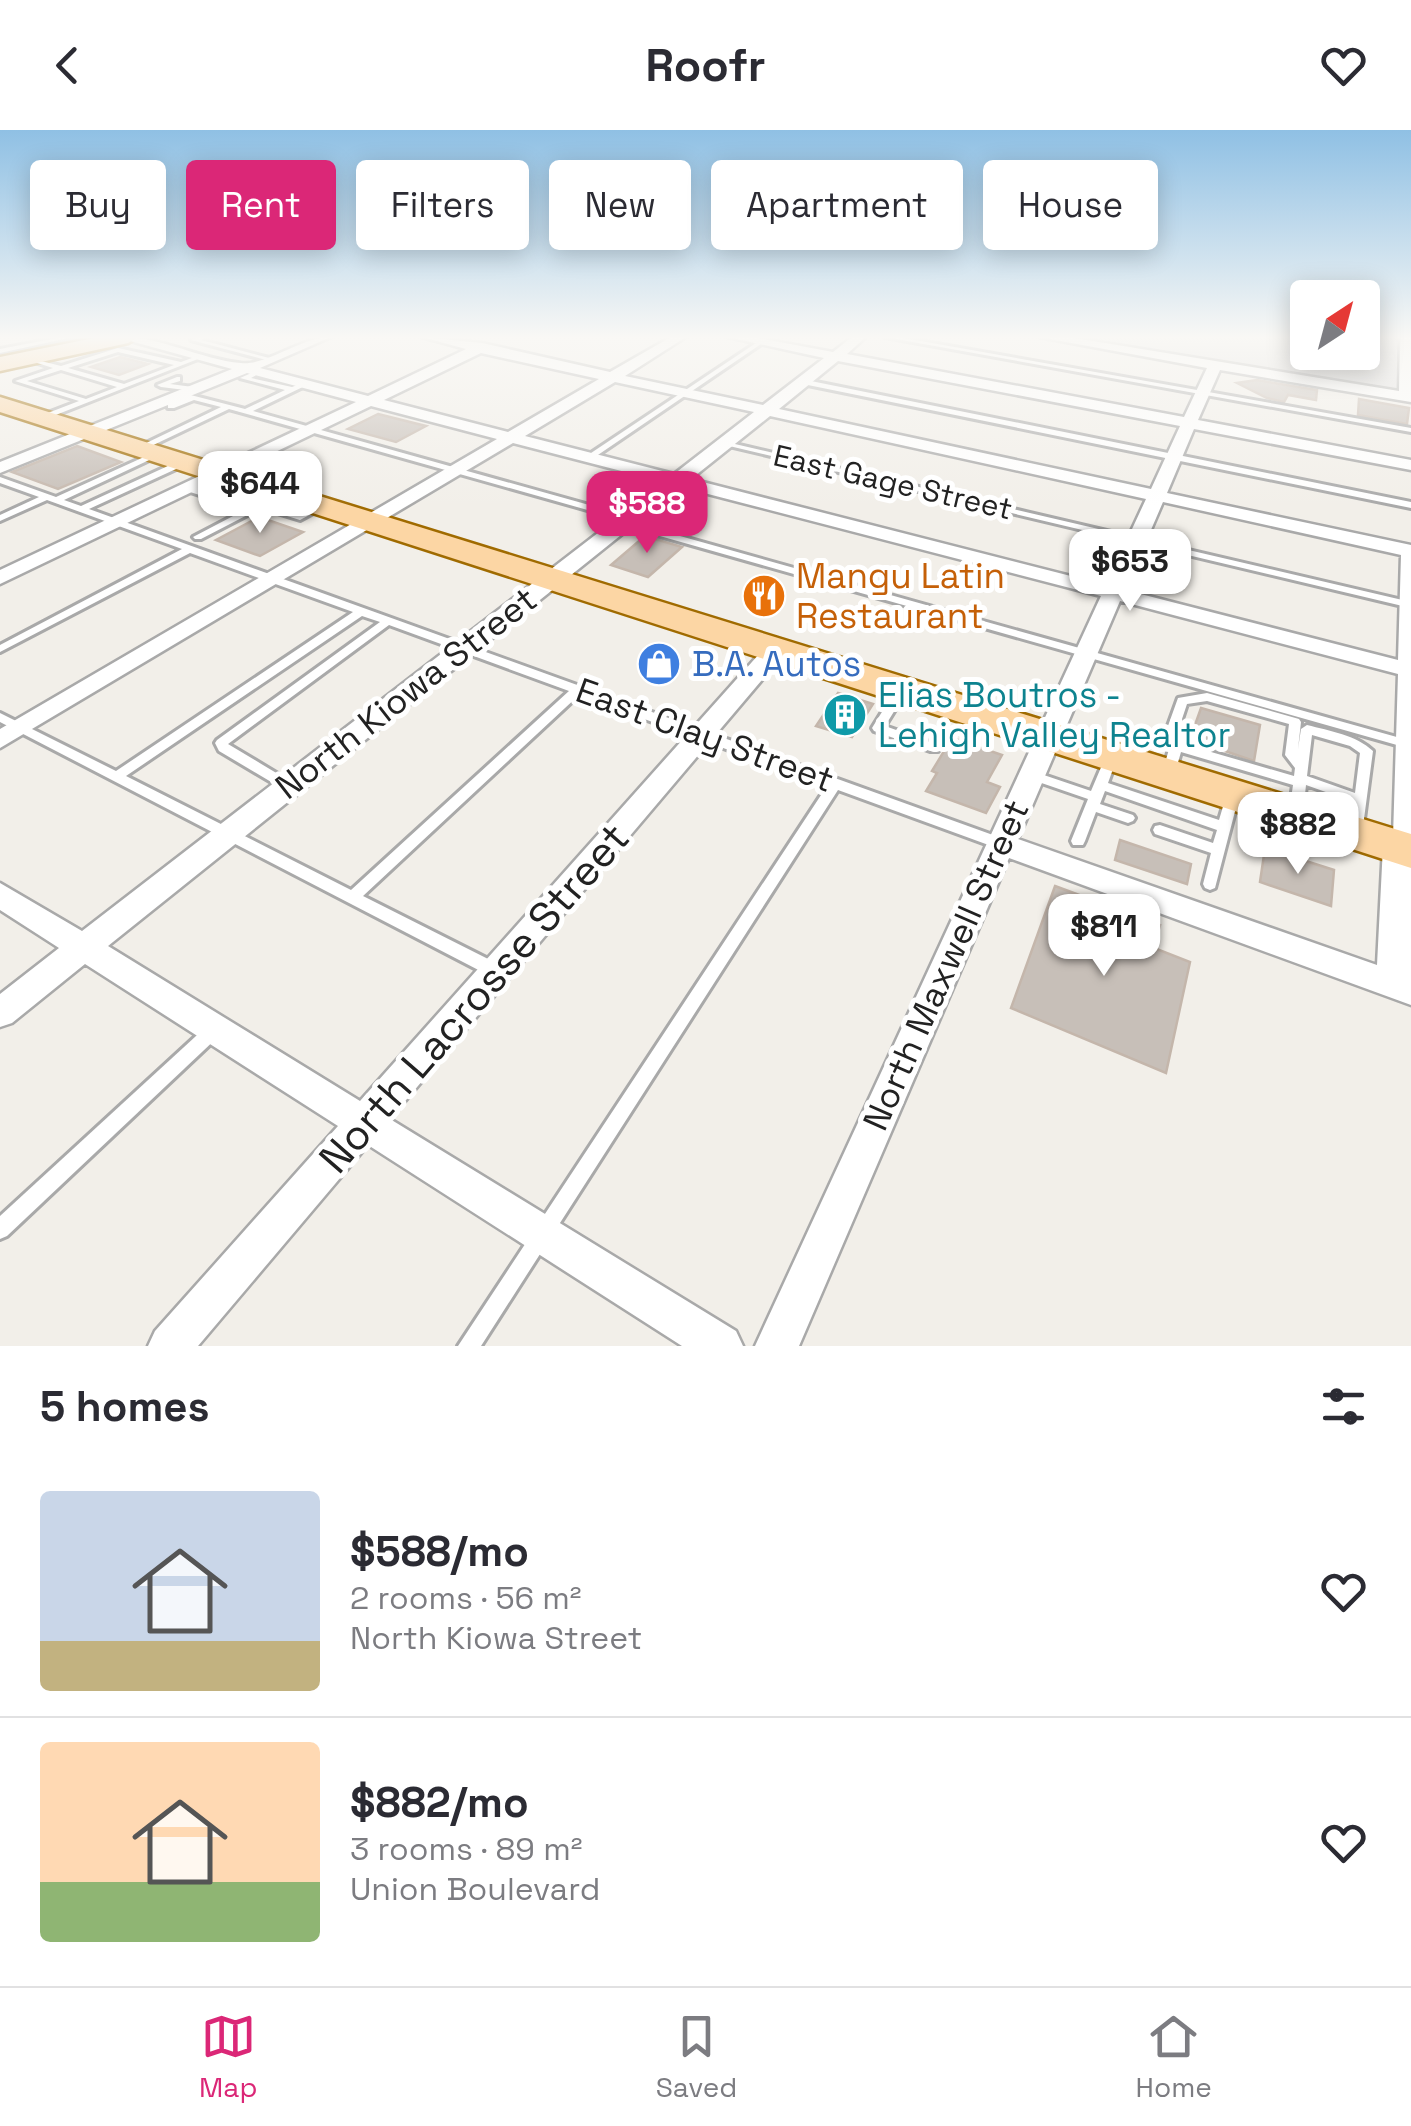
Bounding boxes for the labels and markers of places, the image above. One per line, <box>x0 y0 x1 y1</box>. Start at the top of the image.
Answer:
pin: $644 <box>201 451 319 536</box>
pin: $588 <box>588 471 706 556</box>
pin: $653 <box>1071 529 1189 614</box>
place label: Mangu Latin Restaurant <box>796 554 1005 638</box>
restaurant icon: Mangu Latin Restaurant <box>741 573 787 619</box>
shop icon: B.A. Autos <box>636 641 682 687</box>
place label: B.A. Autos <box>692 642 861 686</box>
place label: Elias Boutros - Lehigh Valley Realtor <box>878 673 1231 757</box>
building icon: Elias Boutros - Lehigh Valley Realtor <box>822 692 868 738</box>
pin: $882 <box>1239 792 1357 877</box>
pin: $811 <box>1045 894 1163 979</box>

